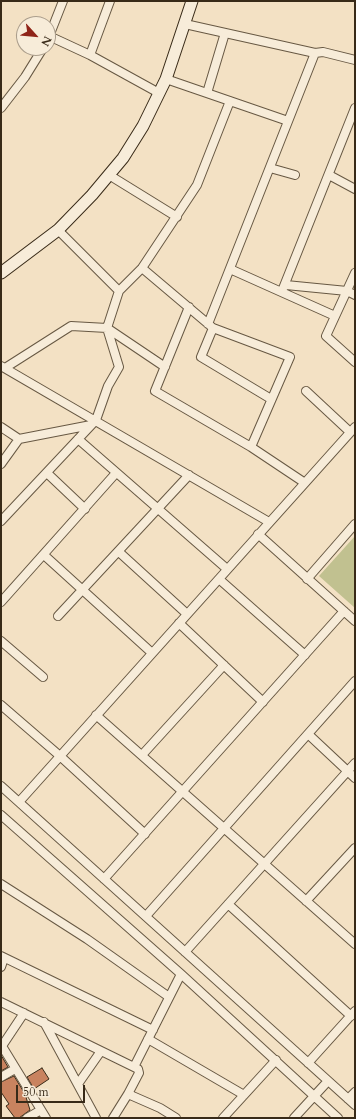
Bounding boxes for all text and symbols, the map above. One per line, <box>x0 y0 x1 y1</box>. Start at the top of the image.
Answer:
north arrow <box>16 16 56 56</box>
text: N <box>37 34 55 49</box>
scale bar <box>18 1077 87 1103</box>
text: 50 m <box>23 1084 49 1100</box>

